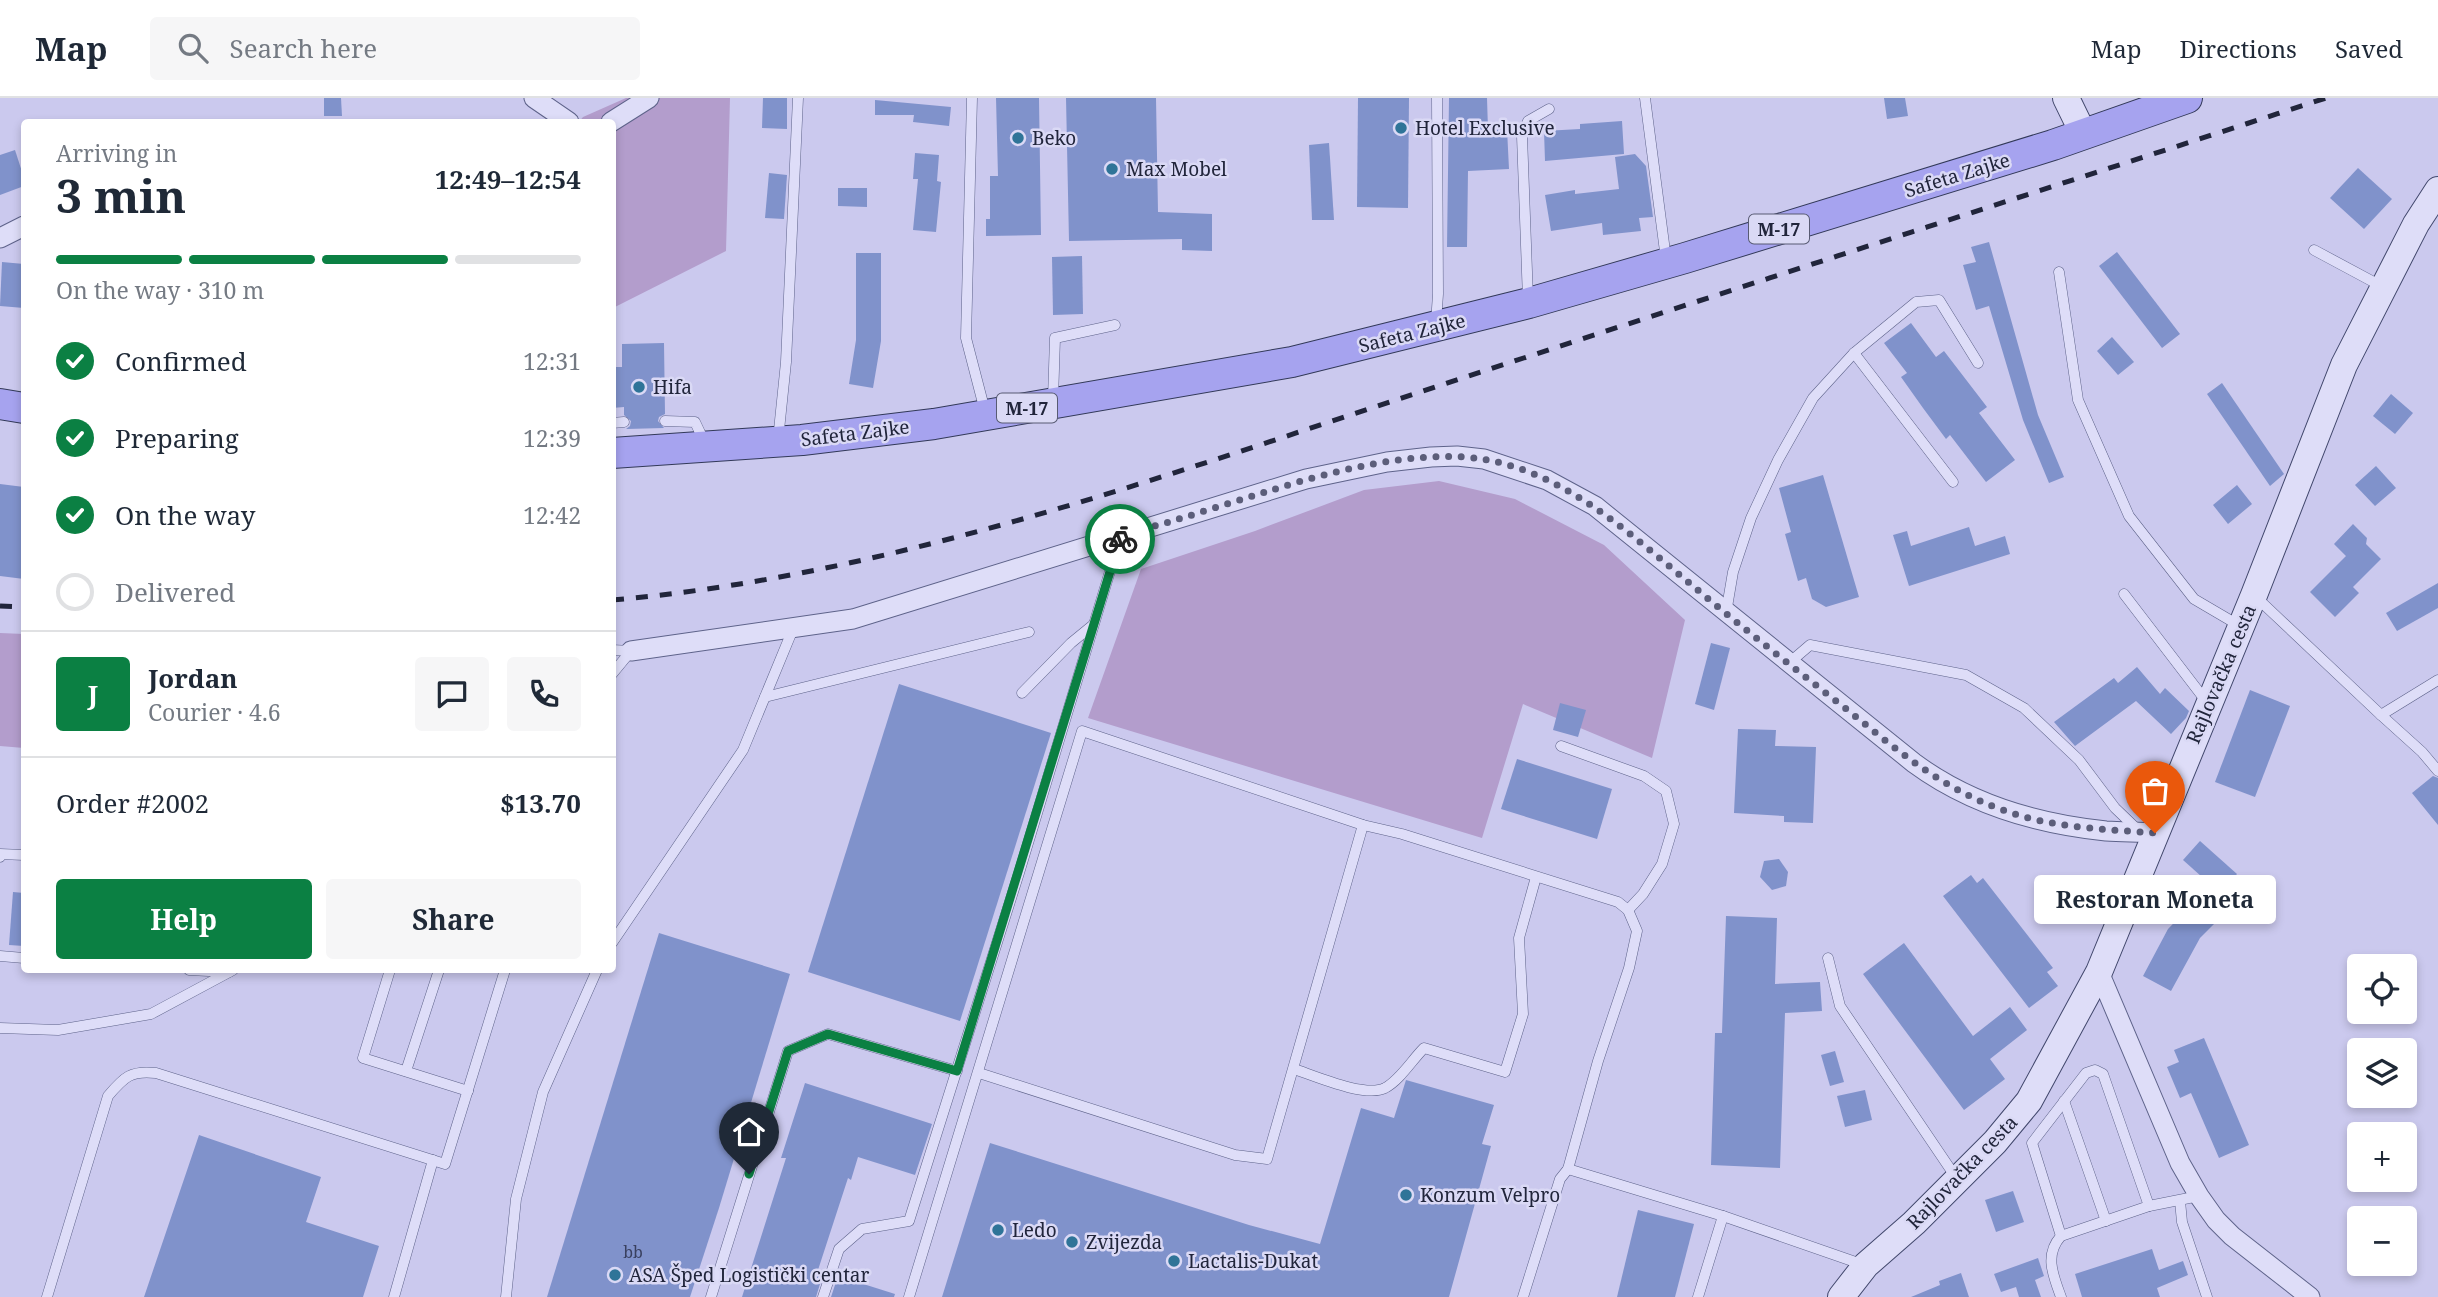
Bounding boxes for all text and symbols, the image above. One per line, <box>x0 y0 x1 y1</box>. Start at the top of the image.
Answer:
search box <box>150 17 640 80</box>
text: Map <box>35 26 108 71</box>
icon: search <box>174 29 212 67</box>
text: Search here <box>230 30 377 66</box>
text: Map <box>2091 32 2142 65</box>
text: Directions <box>2180 32 2297 65</box>
text: Saved <box>2335 32 2403 65</box>
place label: Hotel Exclusive <box>1415 115 1555 141</box>
marker: Hotel Exclusive <box>1393 120 1409 136</box>
place label: Beko <box>1032 125 1076 151</box>
marker: Beko <box>1010 130 1026 146</box>
text: Arriving in <box>56 137 177 169</box>
street label: Safeta Zajke <box>1901 147 2013 203</box>
place label: Max Mobel <box>1126 156 1227 182</box>
text: 12:49–12:54 <box>435 161 581 197</box>
marker: Max Mobel <box>1104 161 1120 177</box>
text: 3 min <box>56 164 186 226</box>
road number: M-17 <box>1749 214 1809 244</box>
text: On the way · 310 m <box>56 274 264 306</box>
street label: Safeta Zajke <box>1356 307 1468 359</box>
icon: check <box>56 342 94 380</box>
text: Confirmed <box>115 343 247 379</box>
text: 12:31 <box>523 345 581 377</box>
place label: Hifa <box>653 374 692 400</box>
marker: Hifa <box>631 379 647 395</box>
road number: M-17 <box>997 394 1057 422</box>
street label: Safeta Zajke <box>799 413 911 453</box>
icon: check <box>56 419 94 457</box>
text: Preparing <box>115 420 239 456</box>
text: 12:39 <box>523 422 581 454</box>
icon: check <box>56 496 94 534</box>
text: On the way <box>115 497 255 533</box>
text: 12:42 <box>523 499 581 531</box>
courier <box>1085 504 1155 574</box>
icon: bike <box>1101 520 1139 558</box>
text: Delivered <box>115 574 235 610</box>
street label: Rajlovačka cesta <box>2180 600 2262 748</box>
button: chat <box>415 657 489 731</box>
button: phone <box>507 657 581 731</box>
text: Jordan <box>148 660 238 696</box>
text: J <box>88 676 98 712</box>
text: Courier · 4.6 <box>148 696 281 728</box>
pin <box>2125 761 2185 833</box>
icon: bag <box>2136 772 2174 810</box>
text: Order #2002 <box>56 785 209 821</box>
text: $13.70 <box>500 785 581 821</box>
callout: Restoran Moneta <box>2034 875 2276 924</box>
button: Help <box>56 879 312 959</box>
button: Share <box>326 879 581 959</box>
text: Restoran Moneta <box>2056 883 2254 915</box>
map controls <box>2347 954 2417 1276</box>
button: locate <box>2347 954 2417 1024</box>
button: layers <box>2347 1038 2417 1108</box>
pin <box>719 1102 779 1174</box>
street label: Rajlovačka cesta <box>1901 1109 2023 1235</box>
icon: home <box>730 1113 768 1151</box>
button: + <box>2347 1122 2417 1192</box>
place label: Konzum Velpro <box>1420 1182 1560 1208</box>
marker: Konzum Velpro <box>1398 1187 1414 1203</box>
button: − <box>2347 1206 2417 1276</box>
place label: Ledo <box>1012 1217 1057 1243</box>
marker: Ledo <box>990 1222 1006 1238</box>
place label: Zvijezda <box>1086 1229 1162 1255</box>
marker: Zvijezda <box>1064 1234 1080 1250</box>
house number: bb <box>623 1241 643 1263</box>
place label: Lactalis-Dukat <box>1188 1248 1318 1274</box>
marker: Lactalis-Dukat <box>1166 1253 1182 1269</box>
place label: ASA Šped Logistički centar <box>629 1262 870 1288</box>
marker: ASA Šped Logistički centar <box>607 1267 623 1283</box>

